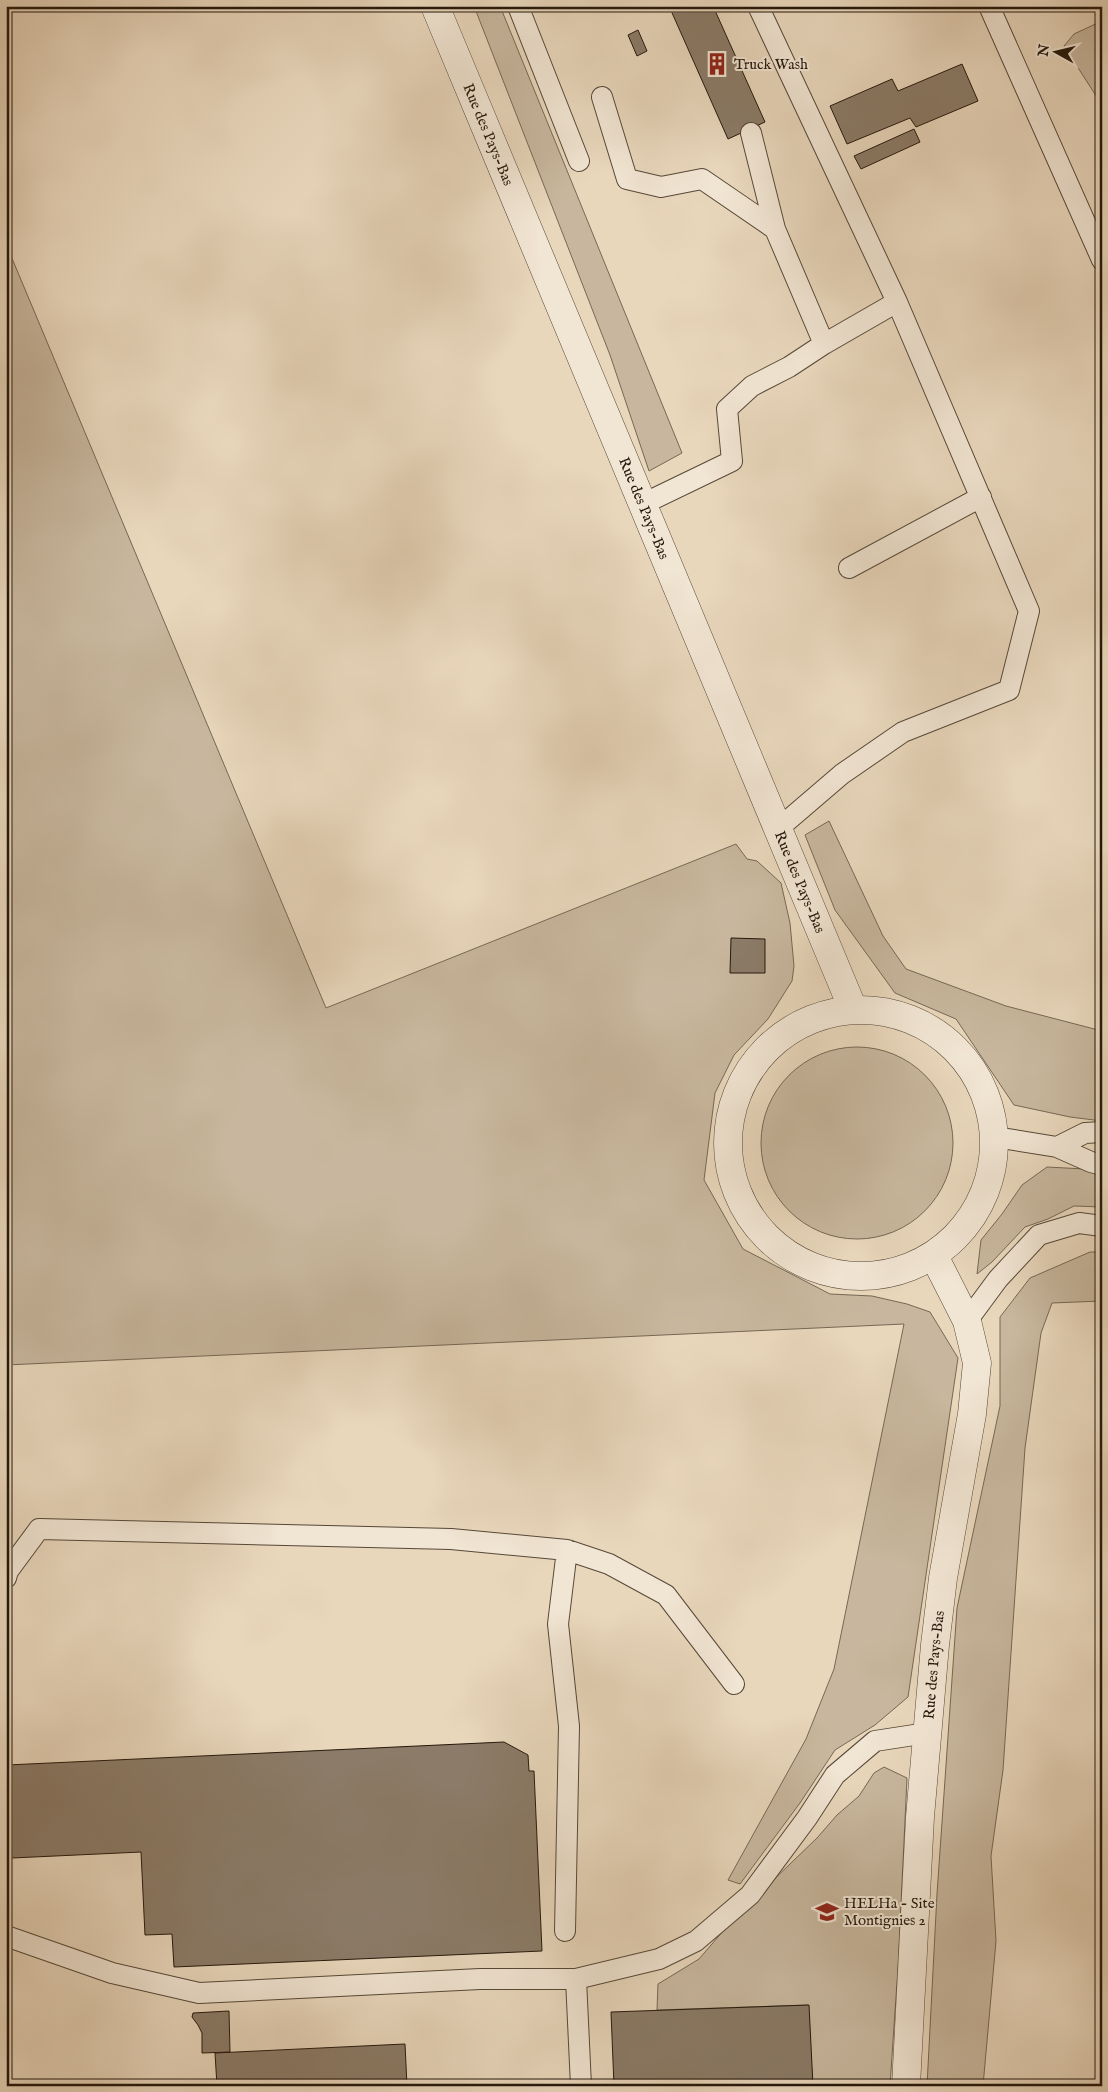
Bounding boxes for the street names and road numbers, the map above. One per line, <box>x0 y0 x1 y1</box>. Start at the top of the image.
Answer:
street label: Rue des Pays-Bas <box>458 81 518 188</box>
street label: Rue des Pays-Bas <box>614 454 674 562</box>
street label: Rue des Pays-Bas <box>770 828 829 936</box>
street label: Rue des Pays-Bas <box>920 1610 949 1720</box>

